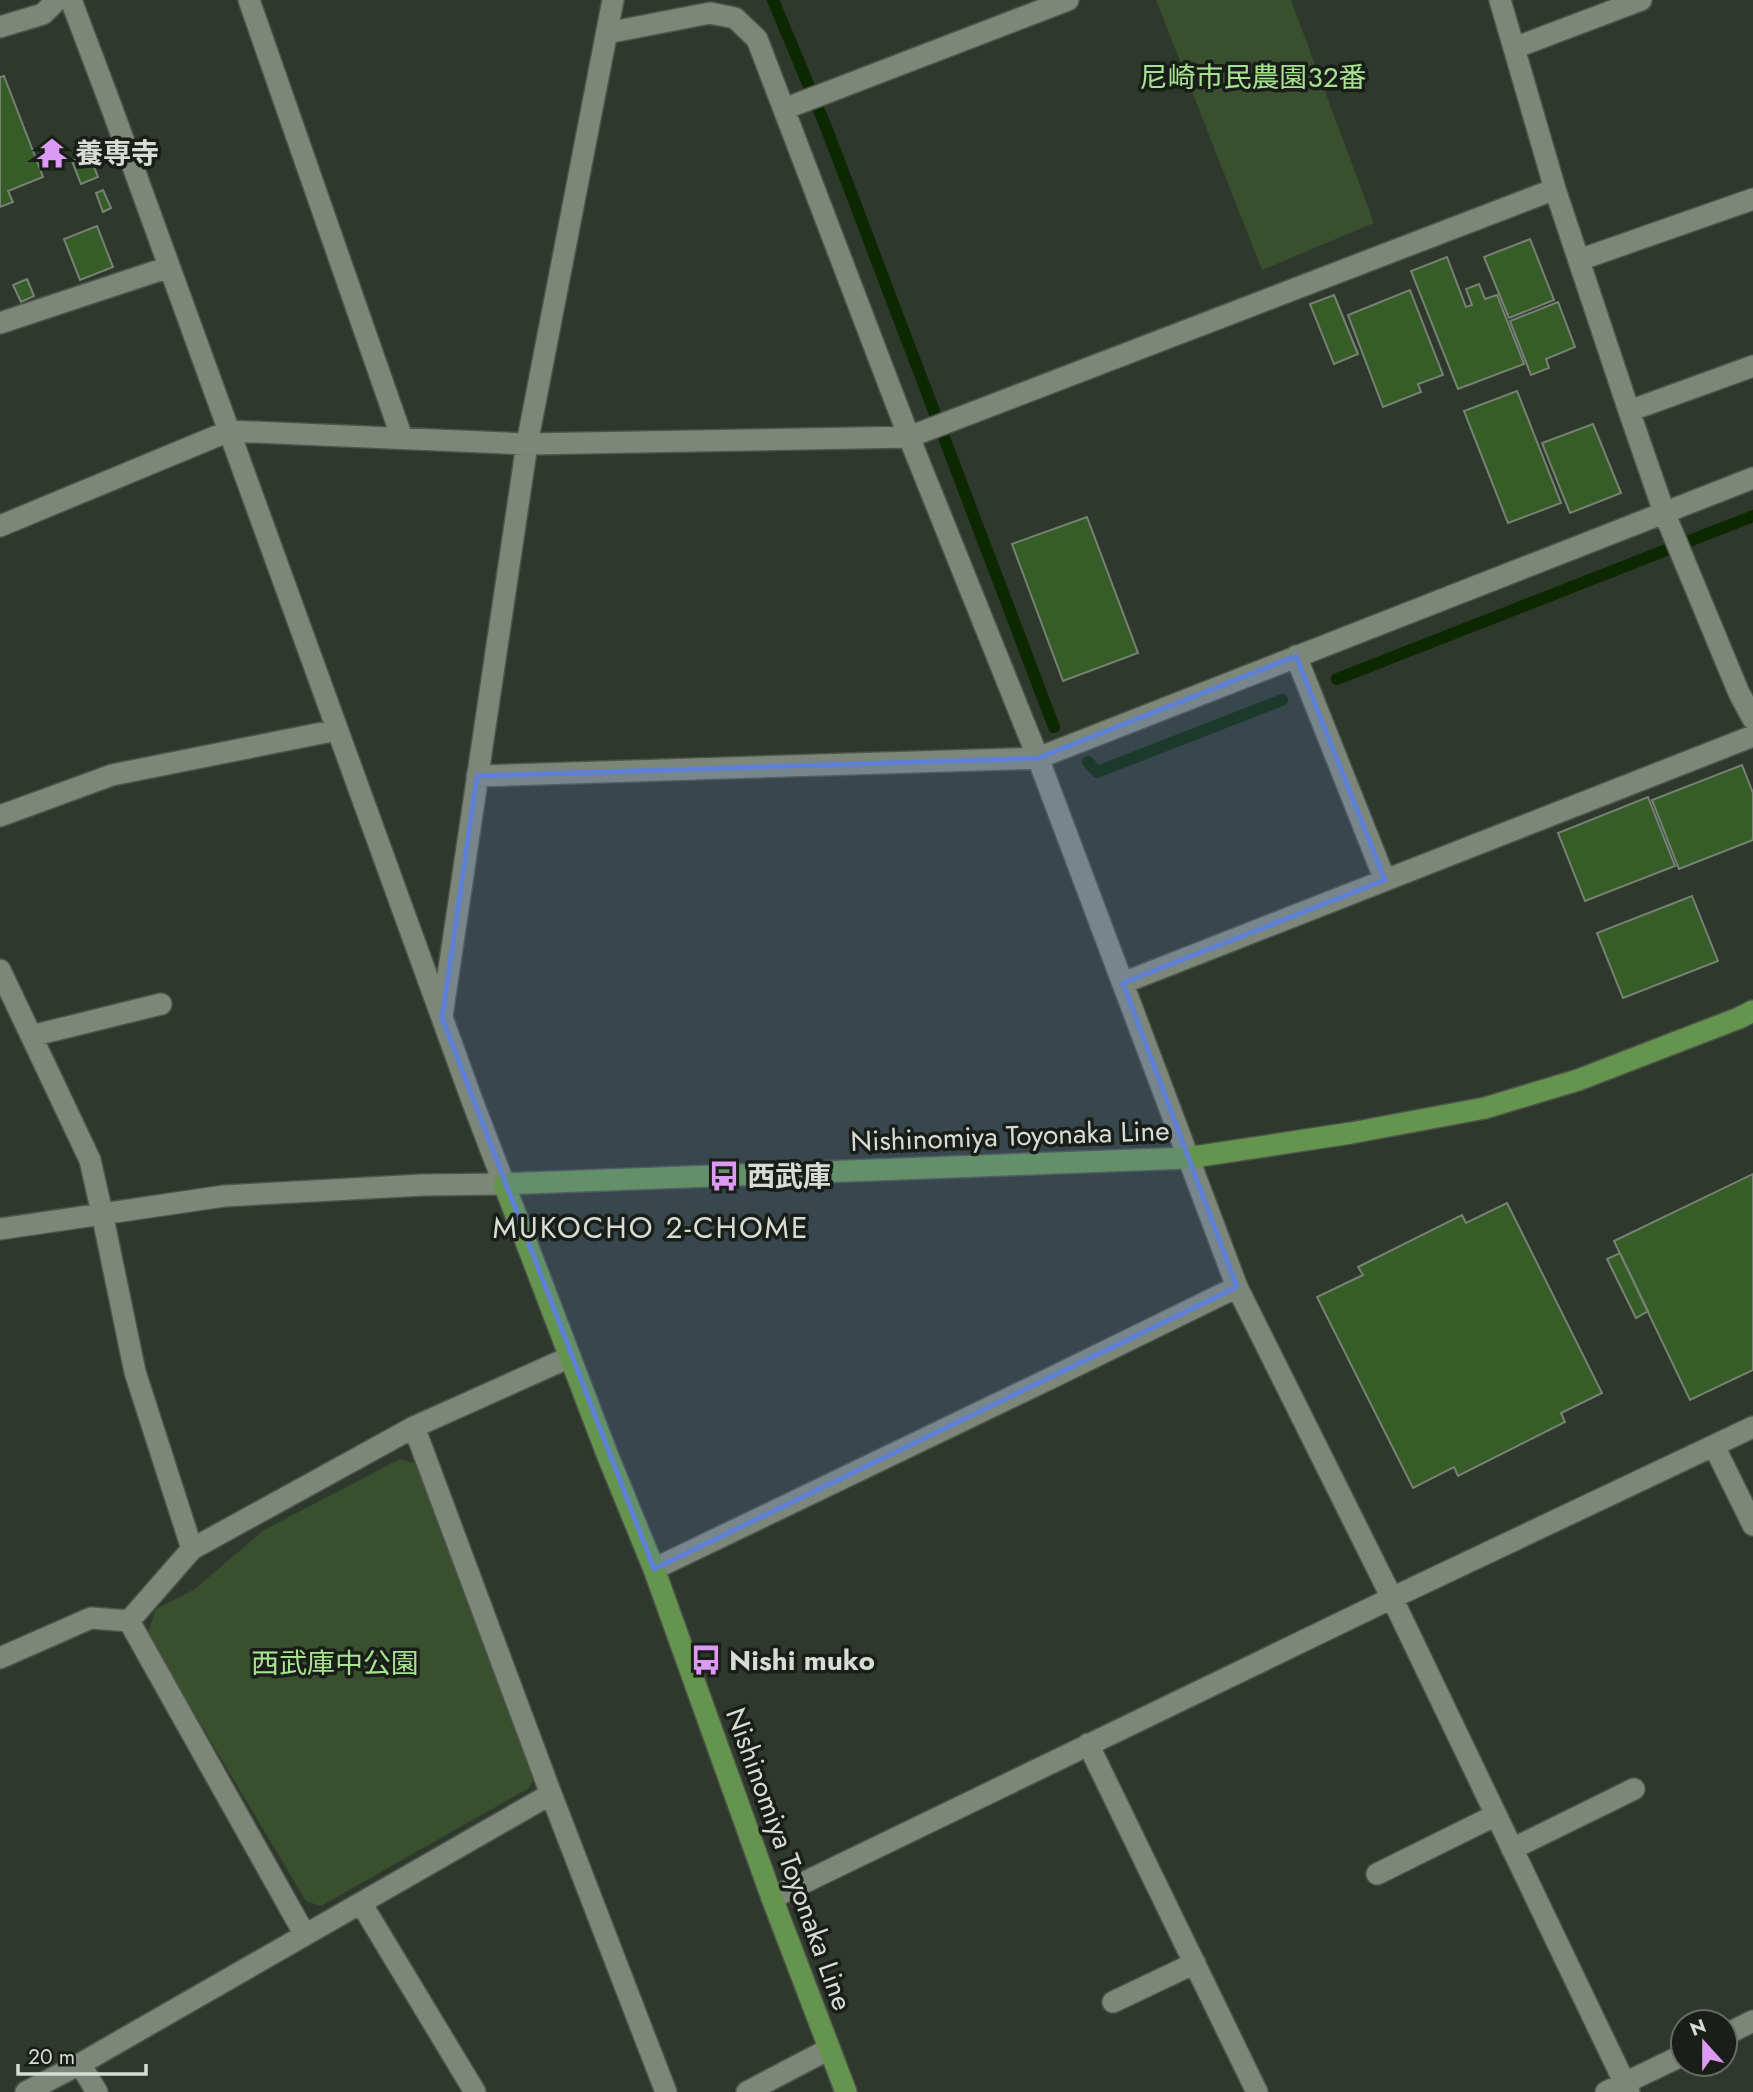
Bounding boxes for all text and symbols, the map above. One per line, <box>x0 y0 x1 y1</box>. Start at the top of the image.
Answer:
park label: 尼崎市民農園32番 <box>1139 57 1367 98</box>
place label: 養専寺 <box>75 133 159 174</box>
temple icon: 養専寺 <box>35 136 69 170</box>
street label: Nishinomiya Toyonaka Line <box>850 1110 1170 1162</box>
place label: 西武庫 <box>747 1156 831 1197</box>
bus stop icon: 西武庫 <box>707 1159 741 1193</box>
district label: MUKOCHO 2-CHOME <box>493 1206 809 1249</box>
place label: Nishi muko <box>729 1640 875 1681</box>
park label: 西武庫中公園 <box>251 1643 419 1684</box>
bus stop icon: Nishi muko <box>689 1643 723 1677</box>
street label: Nishinomiya Toyonaka Line <box>715 1702 863 2016</box>
north arrow <box>1669 2008 1739 2078</box>
text: N <box>1686 2012 1710 2043</box>
scale bar <box>18 2032 145 2076</box>
text: 20 m <box>28 2042 75 2072</box>

